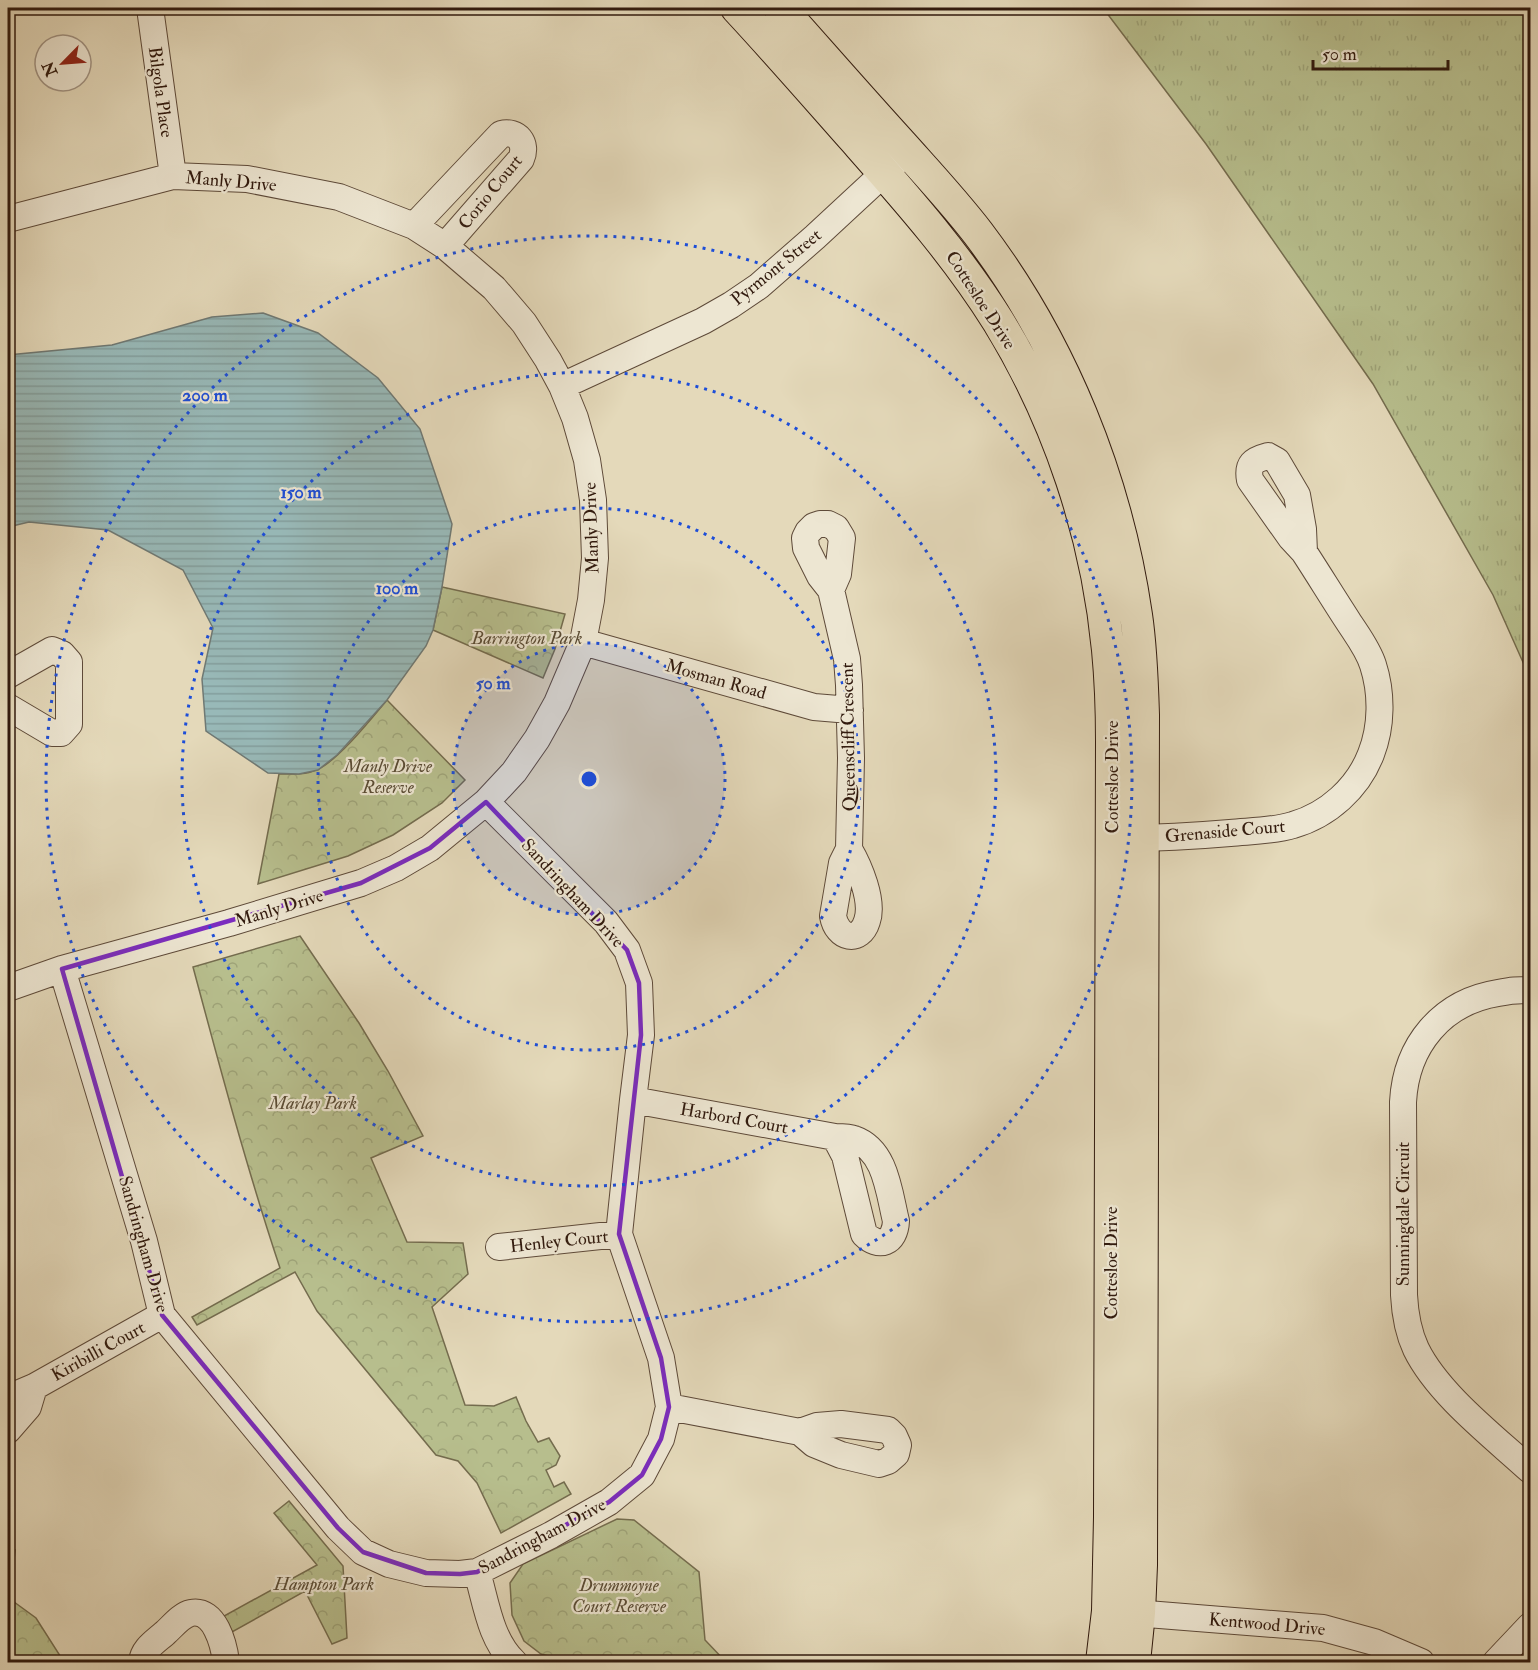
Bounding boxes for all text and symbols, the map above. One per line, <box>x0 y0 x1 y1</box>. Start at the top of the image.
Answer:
north arrow <box>33 33 93 93</box>
scale bar <box>1313 33 1448 71</box>
text: 50 m <box>1322 43 1357 66</box>
street label: Bilgola Place <box>143 45 178 140</box>
text: N <box>38 58 63 81</box>
street label: Corio Court <box>453 150 528 234</box>
street label: Manly Drive <box>184 166 278 197</box>
street label: Pyrmont Street <box>726 224 826 311</box>
street label: Cottesloe Drive <box>940 247 1021 354</box>
text: 200 m <box>182 384 229 407</box>
text: 150 m <box>280 481 323 504</box>
street label: Manly Drive <box>578 481 605 574</box>
text: 100 m <box>376 577 419 600</box>
park label: Barrington Park <box>471 627 582 650</box>
street label: Mosman Road <box>663 654 769 705</box>
street label: Queenscliff Crescent <box>836 662 861 812</box>
text: 50 m <box>476 672 511 695</box>
street label: Cottesloe Drive <box>1101 720 1124 833</box>
park label: Manly Drive Reserve <box>343 755 433 799</box>
centre of rings <box>579 769 599 789</box>
street label: Grenaside Court <box>1164 815 1286 848</box>
street label: Sandringham Drive <box>516 834 629 953</box>
street label: Manly Drive <box>232 884 327 933</box>
park label: Marlay Park <box>268 1092 357 1115</box>
street label: Harbord Court <box>678 1098 790 1139</box>
street label: Sunningdale Circuit <box>1392 1142 1415 1286</box>
street label: Sandringham Drive <box>113 1173 174 1316</box>
street label: Cottesloe Drive <box>1100 1206 1123 1319</box>
street label: Henley Court <box>509 1225 610 1258</box>
street label: Kiribilli Court <box>47 1316 149 1387</box>
street label: Sandringham Drive <box>475 1493 610 1580</box>
park label: Hampton Park <box>273 1573 374 1596</box>
park label: Drummoyne Court Reserve <box>572 1574 667 1618</box>
street label: Kentwood Drive <box>1208 1608 1327 1641</box>

